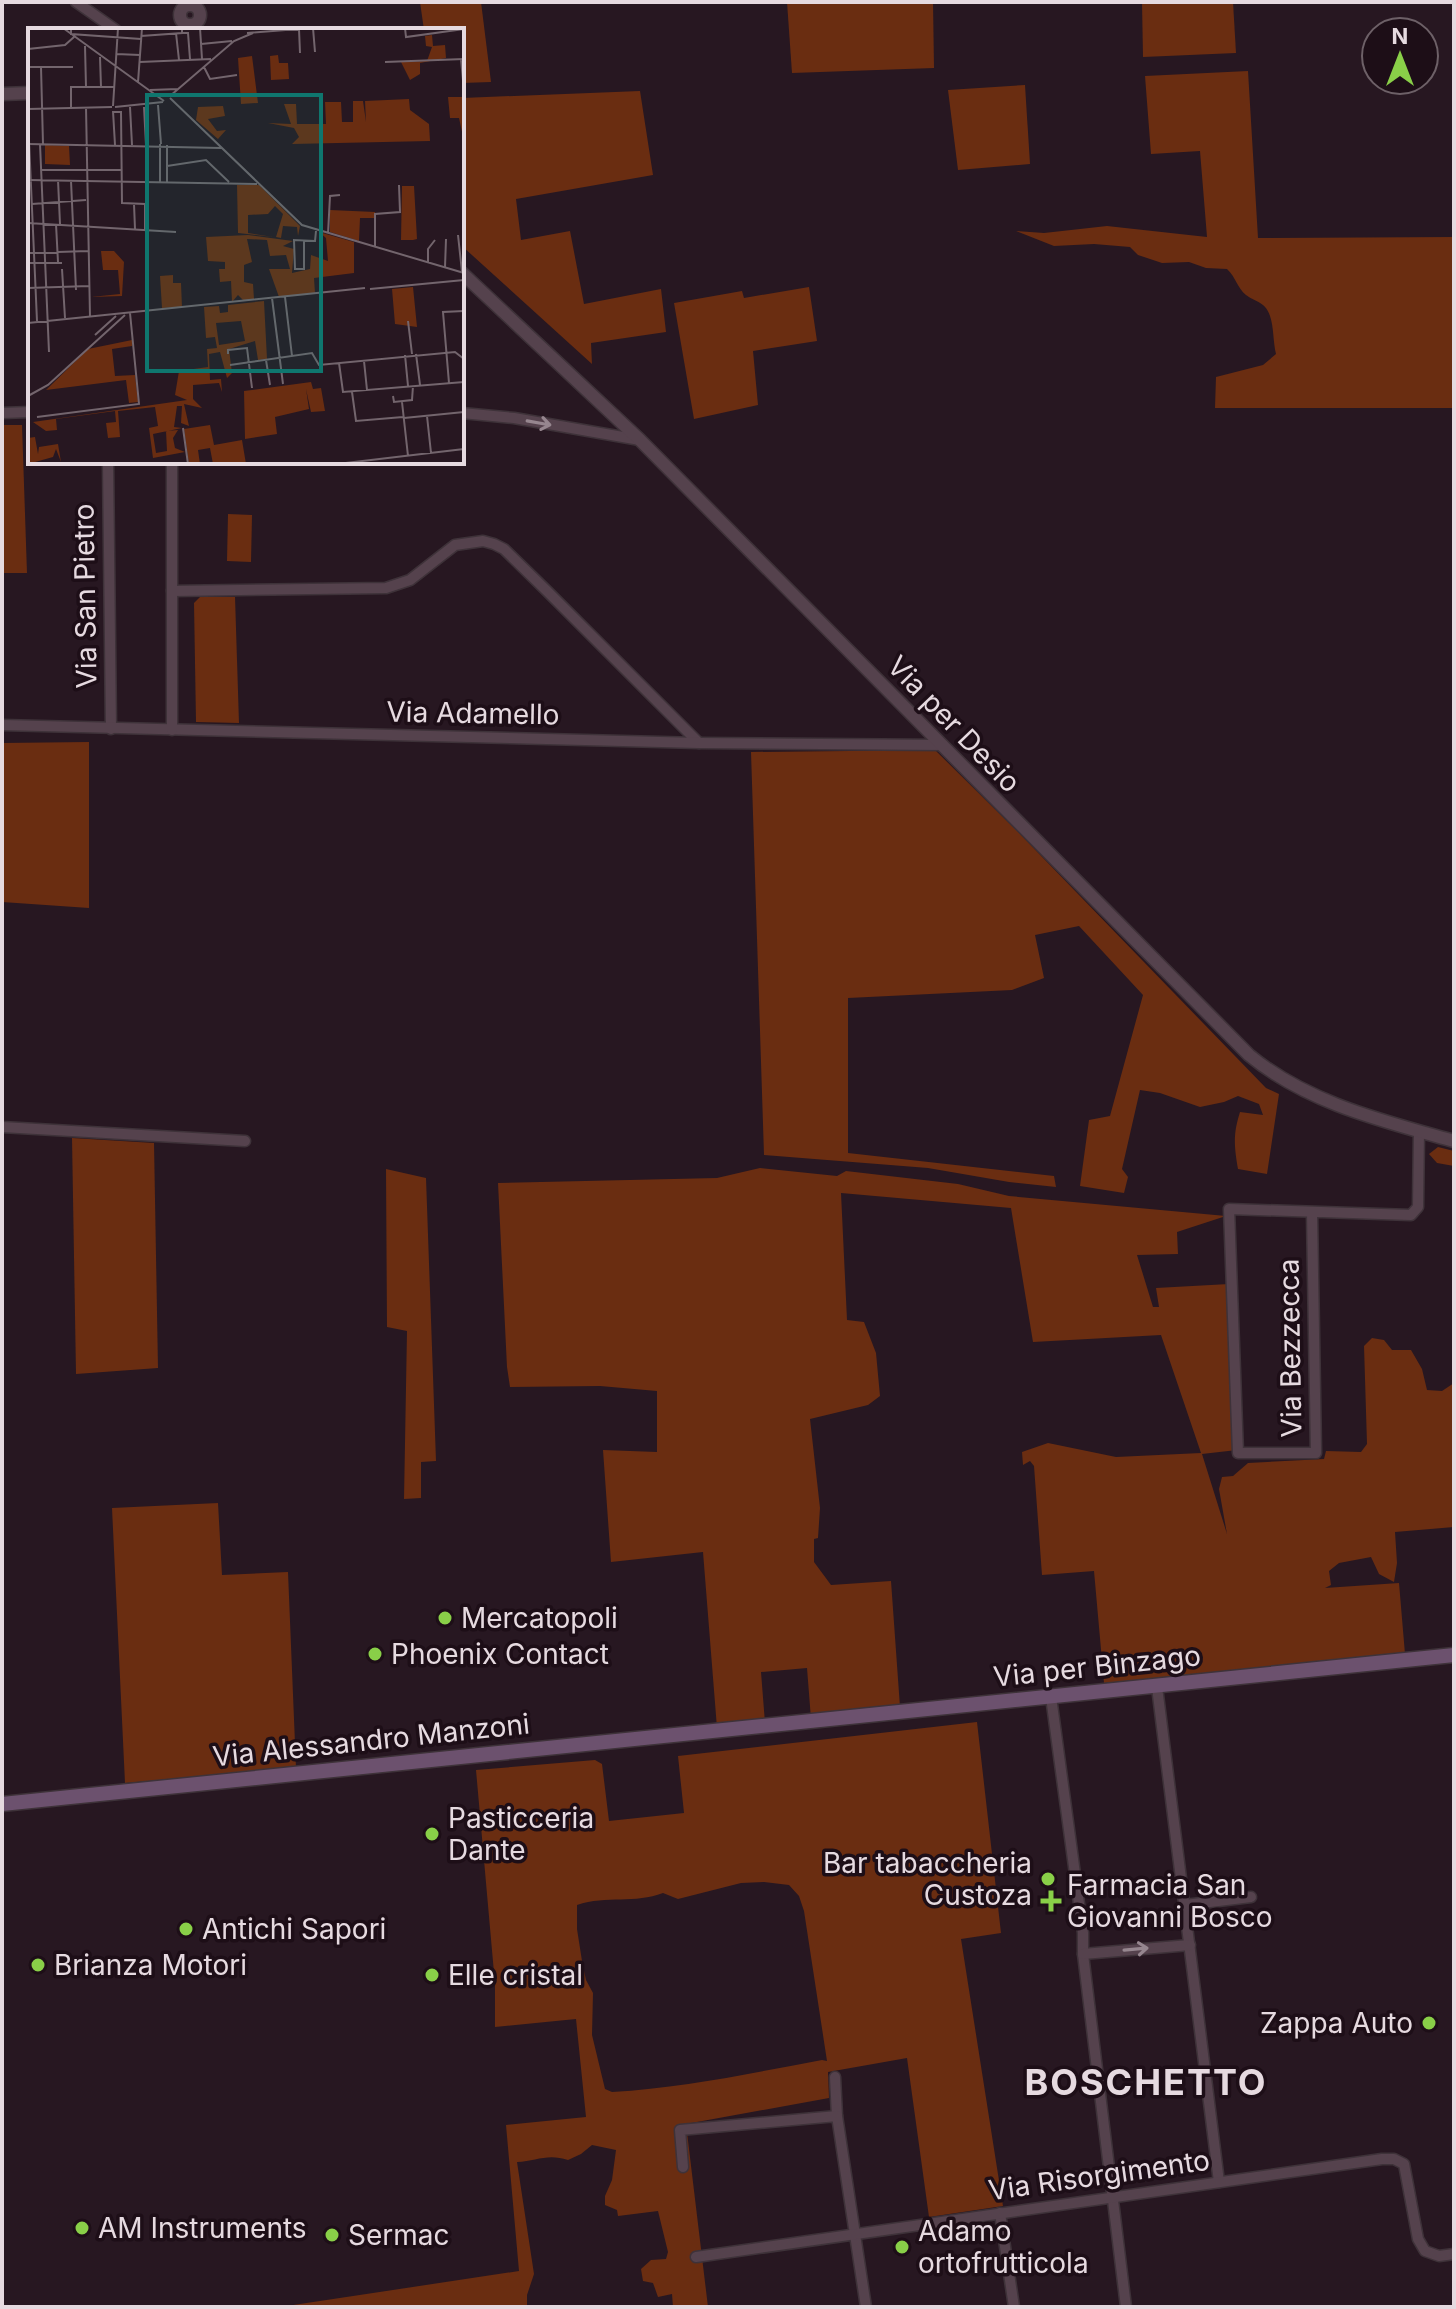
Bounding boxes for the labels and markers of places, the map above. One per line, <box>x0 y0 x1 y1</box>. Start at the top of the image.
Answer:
place label: Mercatopoli <box>461 1601 618 1635</box>
marker: Mercatopoli <box>436 1609 454 1627</box>
place label: Phoenix Contact <box>391 1637 609 1671</box>
marker: Phoenix Contact <box>366 1645 384 1663</box>
place label: Pasticceria Dante <box>448 1801 594 1867</box>
marker: Pasticceria Dante <box>423 1825 441 1843</box>
place label: Bar tabaccheria Custoza <box>823 1846 1032 1912</box>
place label: Farmacia San Giovanni Bosco <box>1067 1868 1273 1934</box>
marker: Bar tabaccheria Custoza <box>1039 1870 1057 1888</box>
marker: Farmacia San Giovanni Bosco <box>1042 1892 1060 1910</box>
place label: Antichi Sapori <box>202 1912 386 1946</box>
marker: Antichi Sapori <box>177 1920 195 1938</box>
place label: Brianza Motori <box>54 1948 247 1982</box>
marker: Brianza Motori <box>29 1956 47 1974</box>
place label: Elle cristal <box>448 1958 583 1992</box>
marker: Elle cristal <box>423 1966 441 1984</box>
place label: Zappa Auto <box>1260 2006 1413 2040</box>
marker: Zappa Auto <box>1420 2014 1438 2032</box>
place label: AM Instruments <box>98 2211 307 2245</box>
place label: Adamo ortofrutticola <box>918 2214 1089 2280</box>
place label: Sermac <box>348 2218 450 2252</box>
marker: AM Instruments <box>73 2219 91 2237</box>
marker: Sermac <box>323 2226 341 2244</box>
marker: Adamo ortofrutticola <box>893 2238 911 2256</box>

